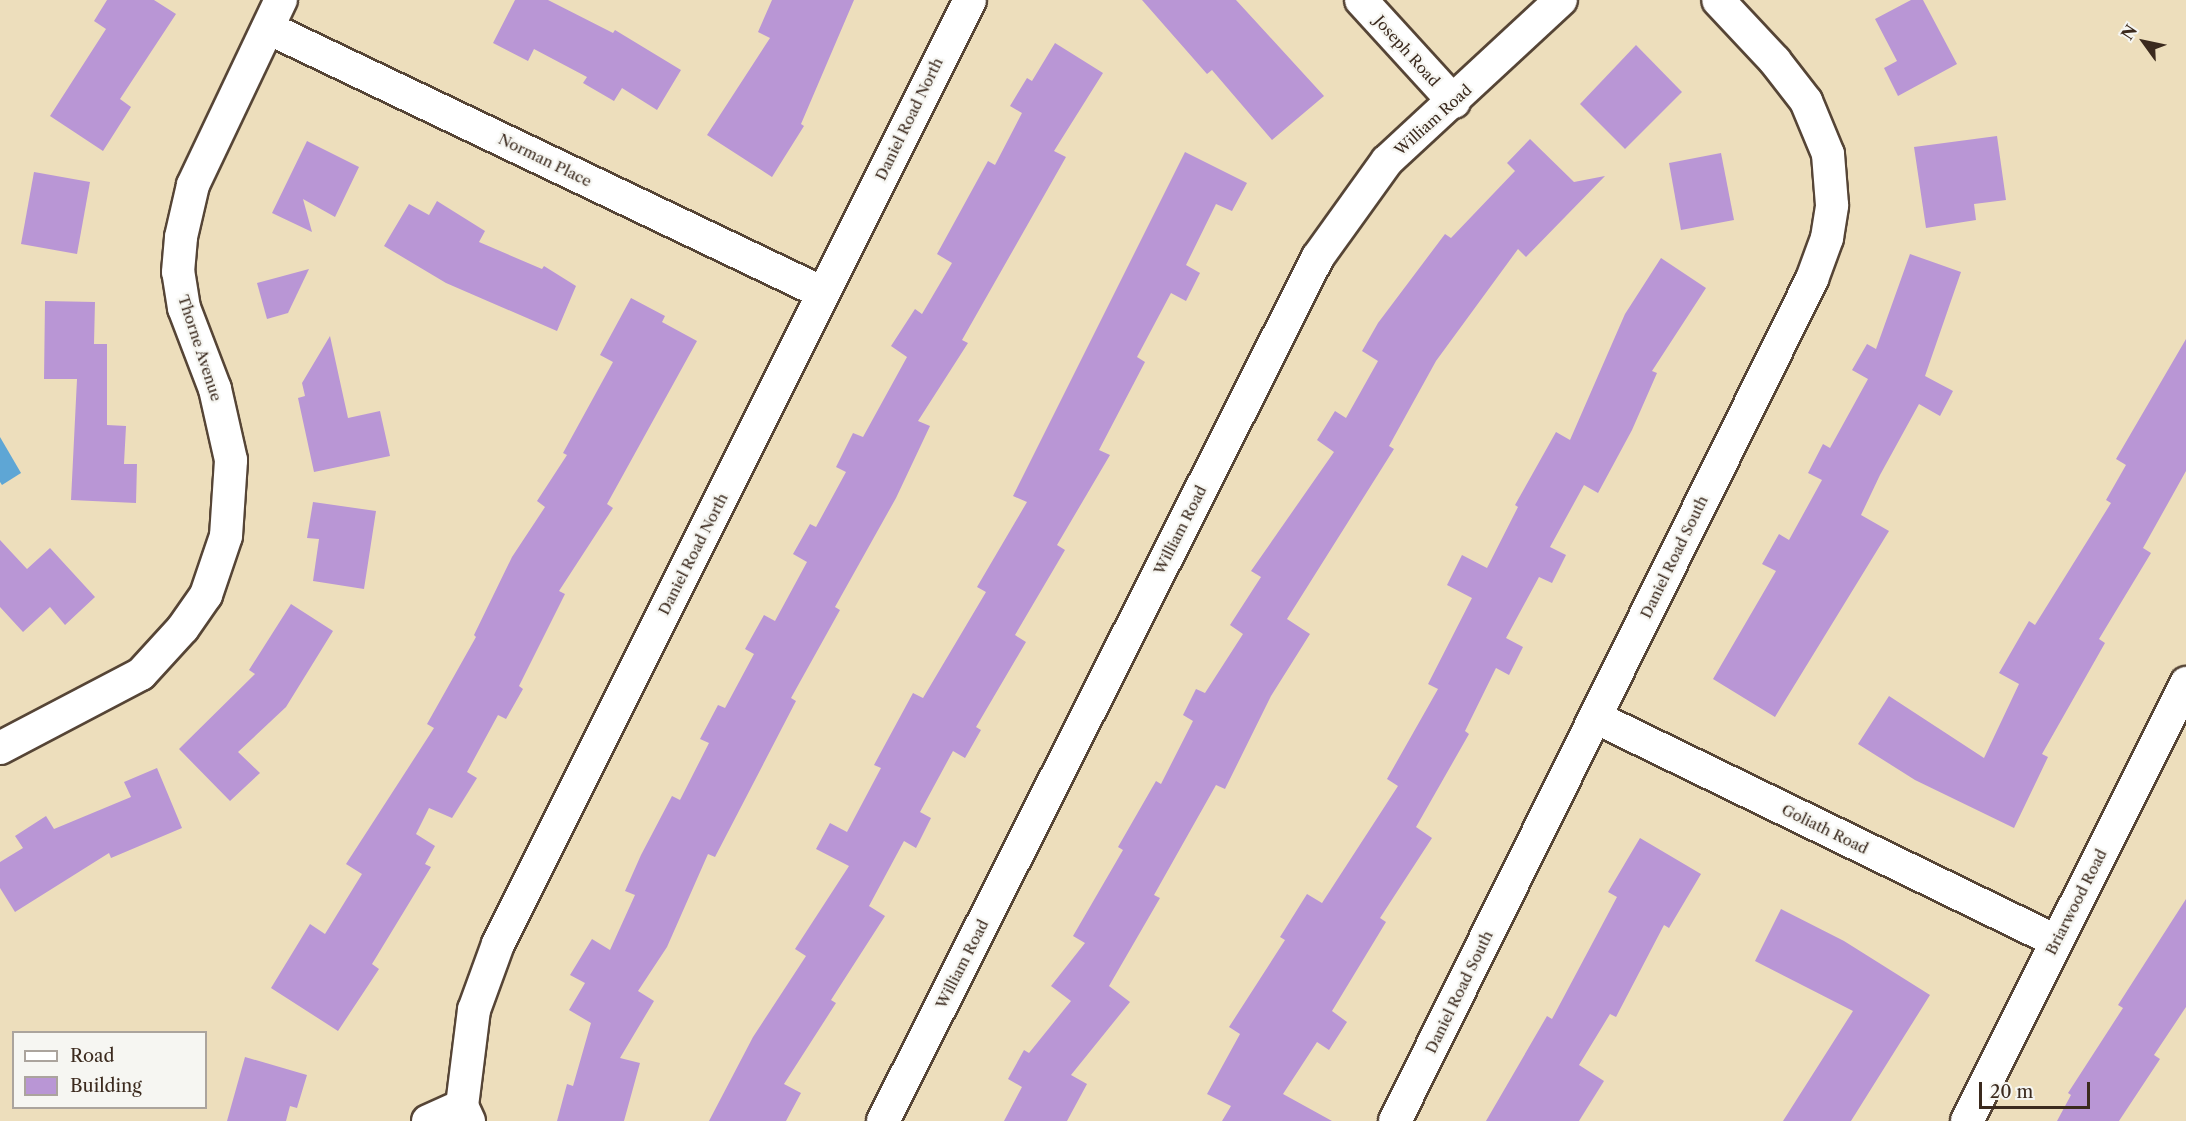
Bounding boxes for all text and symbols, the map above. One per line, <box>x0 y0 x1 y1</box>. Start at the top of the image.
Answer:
street label: Joseph Road <box>1371 12 1443 90</box>
north arrow <box>2114 12 2174 72</box>
text: N <box>2117 21 2141 43</box>
street label: Daniel Road North <box>872 55 946 183</box>
street label: William Road <box>1391 81 1475 159</box>
street label: Norman Place <box>496 130 594 190</box>
street label: Thorne Avenue <box>174 292 226 404</box>
street label: William Road <box>1150 483 1210 577</box>
street label: Daniel Road North <box>655 490 731 618</box>
street label: Daniel Road South <box>1637 493 1711 621</box>
street label: Goliath Road <box>1779 800 1871 858</box>
street label: Briarwood Road <box>2042 846 2110 958</box>
street label: William Road <box>932 917 992 1011</box>
street label: Daniel Road South <box>1422 928 1496 1056</box>
legend <box>12 1031 207 1109</box>
text: Road <box>70 1045 115 1067</box>
scale bar <box>1982 1070 2093 1108</box>
text: Building <box>70 1075 142 1097</box>
text: 20 m <box>1990 1081 2033 1103</box>

